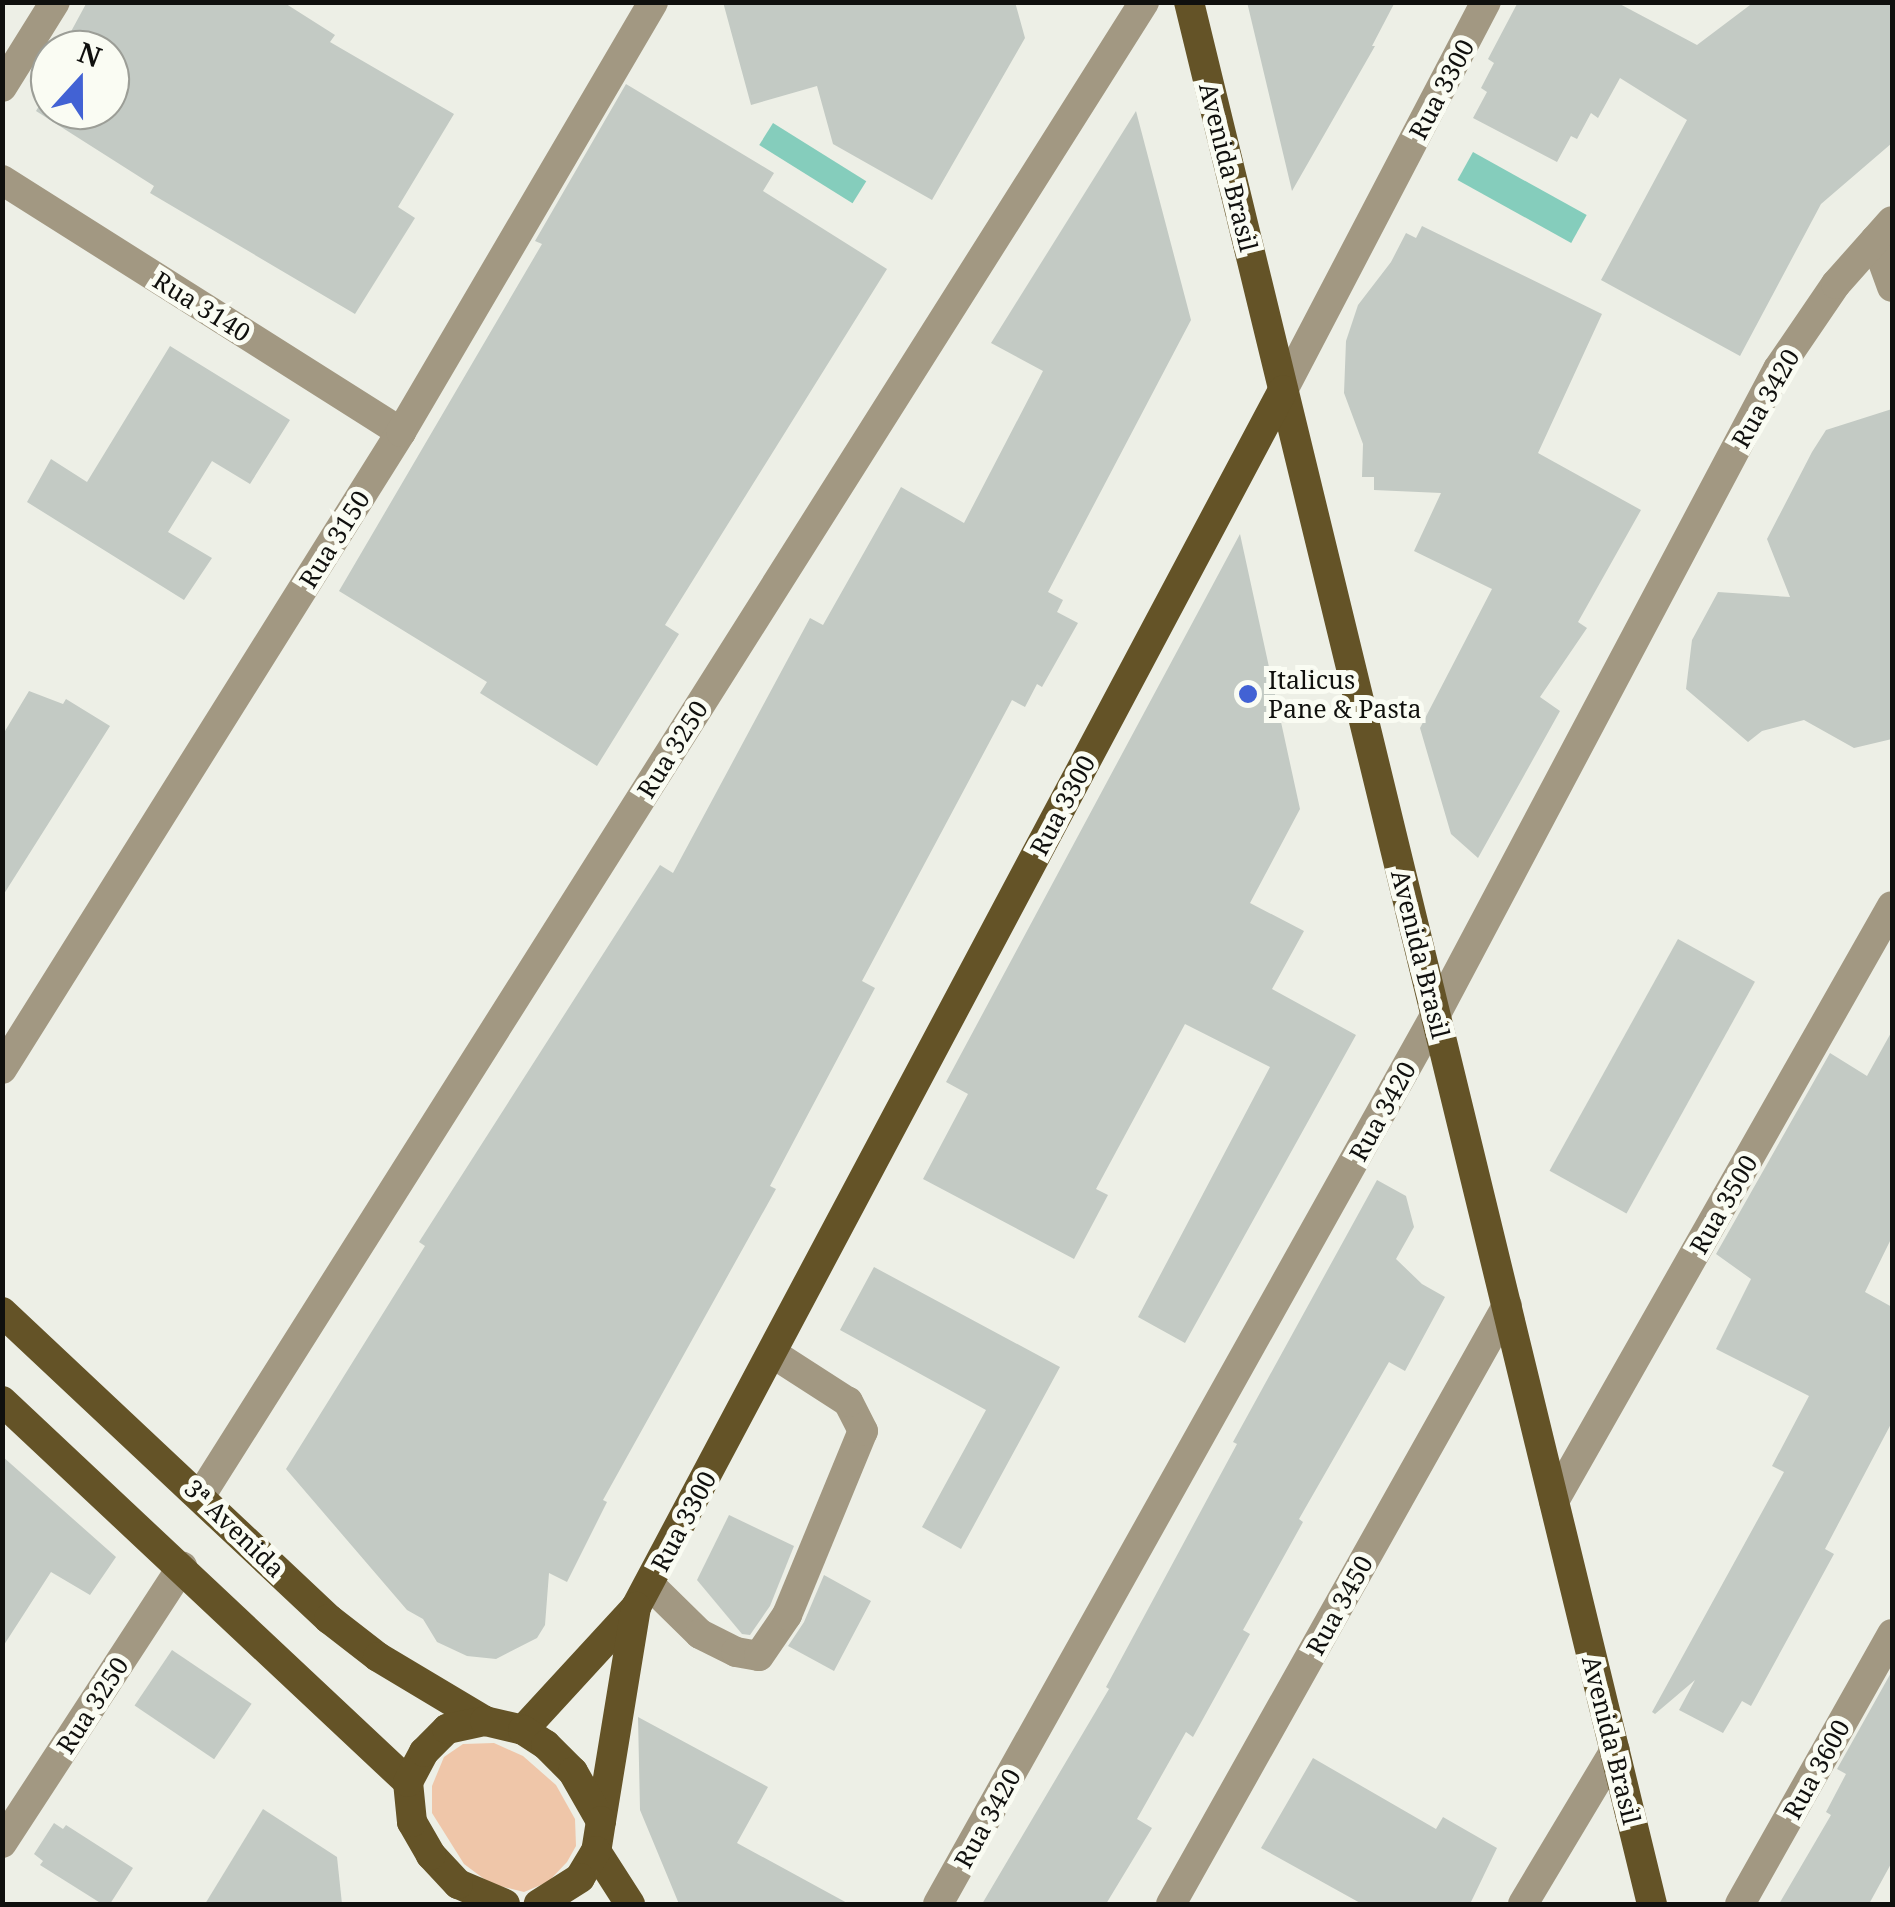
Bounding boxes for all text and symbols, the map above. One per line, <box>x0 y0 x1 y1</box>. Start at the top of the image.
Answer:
north arrow <box>30 30 130 130</box>
text: N <box>73 32 107 76</box>
street label: Rua 3300 <box>1402 34 1480 144</box>
street label: Avenida Brasil <box>1194 80 1264 254</box>
street label: Rua 3140 <box>148 264 256 348</box>
street label: Rua 3420 <box>1725 343 1805 453</box>
street label: Rua 3150 <box>292 485 376 593</box>
place label: Italicus Pane & Pasta <box>1268 665 1422 724</box>
marker: Italicus Pane & Pasta <box>1237 683 1259 705</box>
street label: Rua 3250 <box>630 695 714 803</box>
street label: Rua 3300 <box>1023 750 1101 860</box>
street label: Avenida Brasil <box>1386 867 1456 1041</box>
street label: Rua 3420 <box>1343 1056 1421 1166</box>
street label: Rua 3500 <box>1683 1149 1763 1259</box>
street label: Rua 3300 <box>644 1466 722 1576</box>
street label: 3ª Avenida <box>179 1473 291 1583</box>
street label: Rua 3450 <box>1300 1550 1378 1660</box>
street label: Rua 3250 <box>50 1651 134 1759</box>
street label: Avenida Brasil <box>1577 1653 1647 1827</box>
street label: Rua 3600 <box>1777 1714 1855 1824</box>
street label: Rua 3420 <box>948 1763 1026 1873</box>

